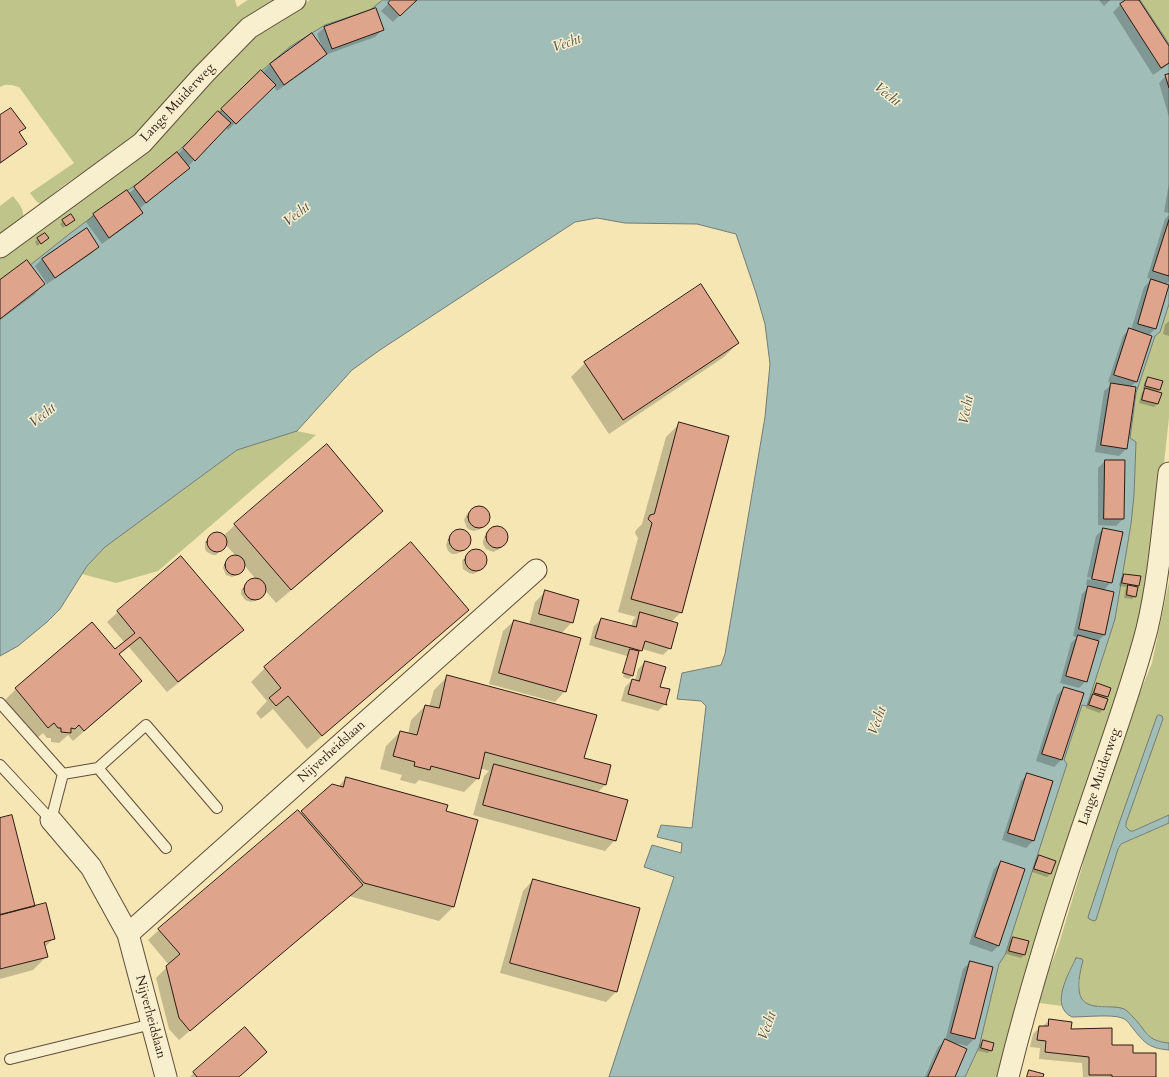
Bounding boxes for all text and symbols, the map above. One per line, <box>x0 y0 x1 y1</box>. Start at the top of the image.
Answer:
water label: Vecht <box>551 31 583 57</box>
street label: Lange Muiderweg <box>138 60 218 146</box>
water label: Vecht <box>870 79 904 111</box>
water label: Vecht <box>280 199 314 231</box>
water label: Vecht <box>956 394 978 426</box>
water label: Vecht <box>26 400 60 432</box>
water label: Vecht <box>865 704 891 738</box>
street label: Nijverheidslaan <box>295 718 369 786</box>
street label: Lange Muiderweg <box>1076 726 1124 828</box>
street label: Nijverheidslaan <box>131 974 169 1060</box>
water label: Vecht <box>755 1009 781 1043</box>

